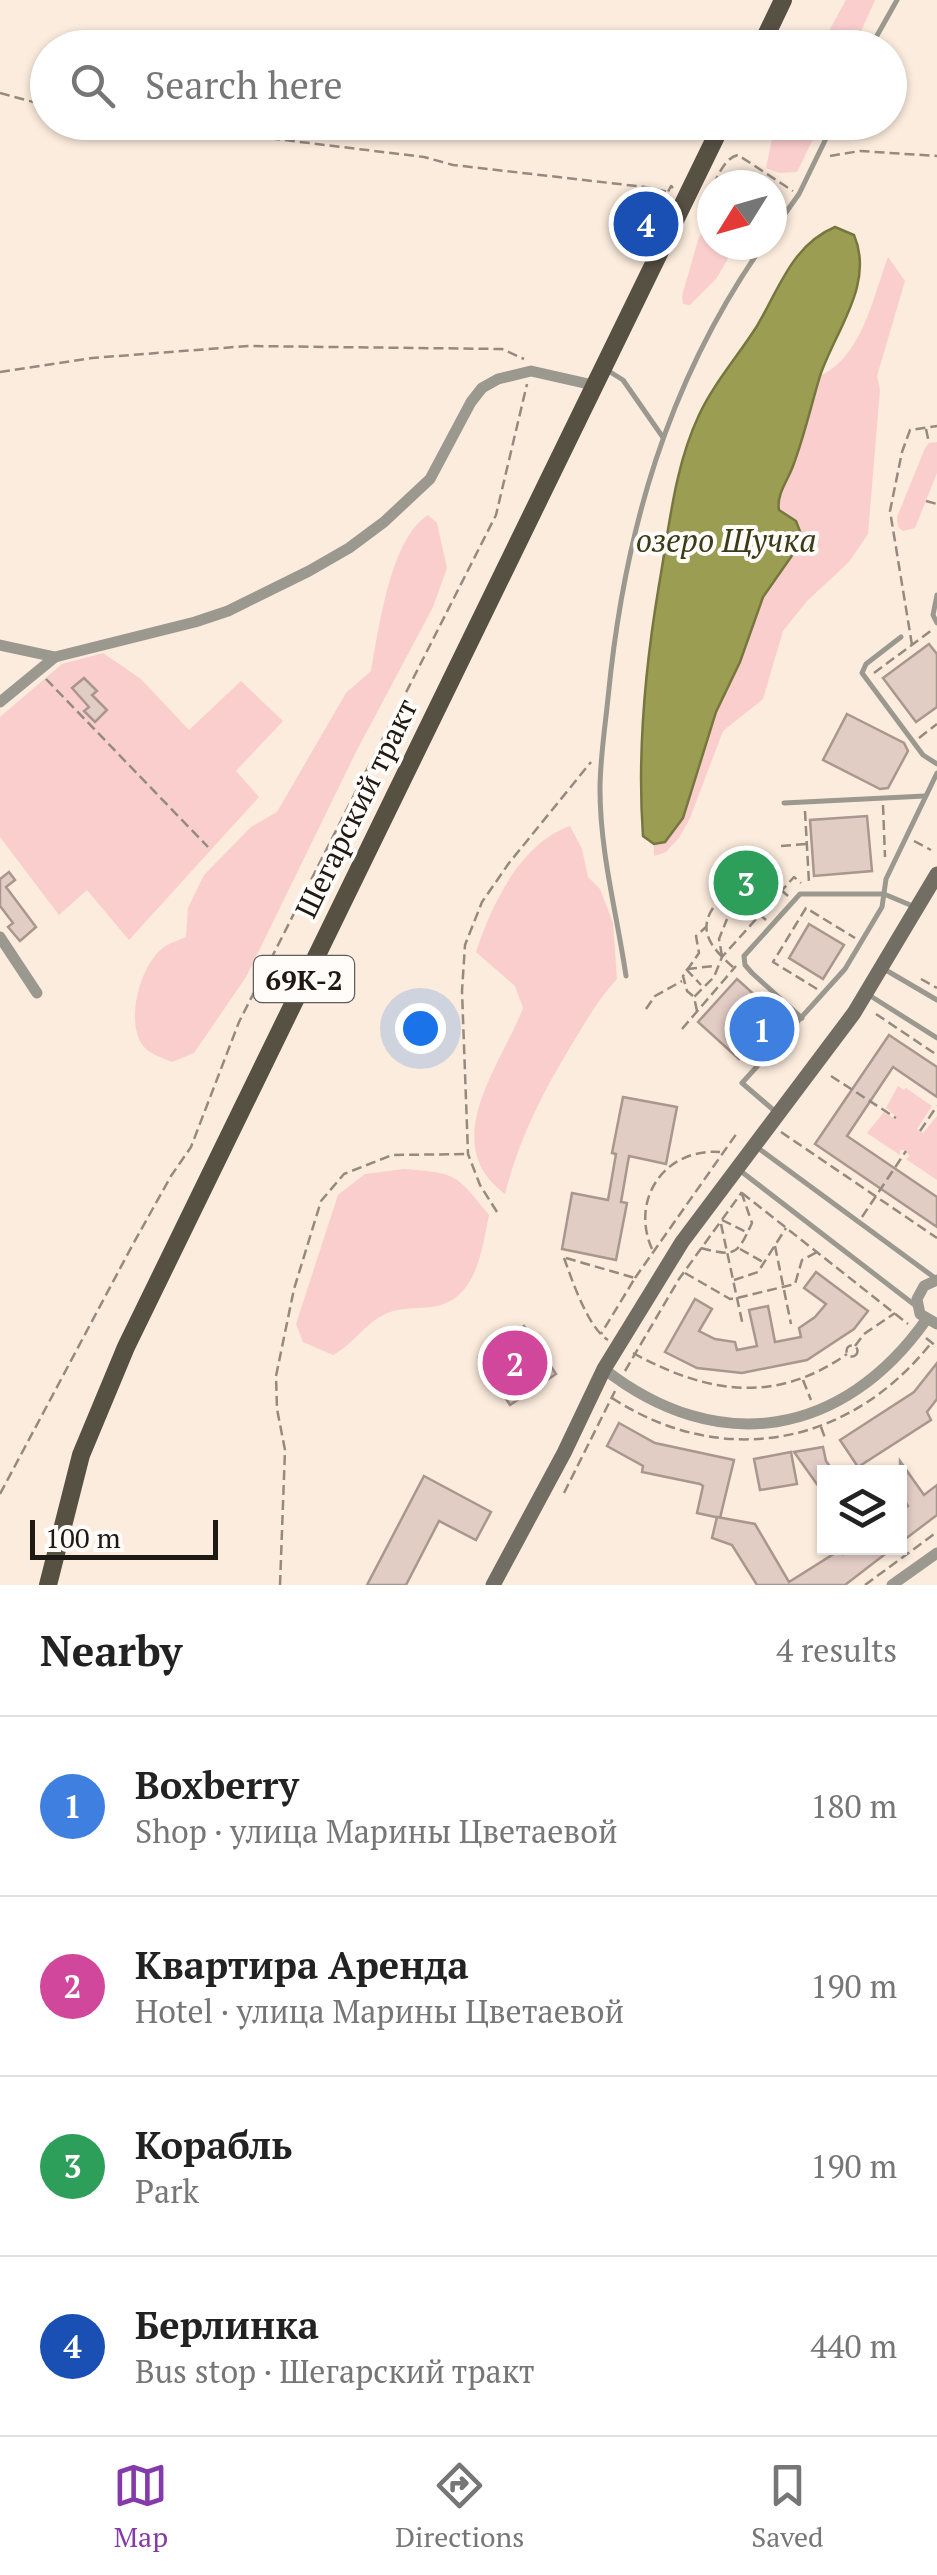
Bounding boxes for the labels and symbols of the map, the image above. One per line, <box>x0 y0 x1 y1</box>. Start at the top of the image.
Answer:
north arrow <box>697 170 787 260</box>
pin: 4 <box>614 186 678 262</box>
water label: озеро Щучка <box>636 519 816 561</box>
street label: Шегарский тракт <box>286 692 426 924</box>
pin: 3 <box>714 846 778 920</box>
road number: 69К-2 <box>254 956 354 1002</box>
pin: 1 <box>730 992 794 1066</box>
your location <box>395 1003 446 1054</box>
pin: 2 <box>482 1326 548 1400</box>
scale bar <box>30 1515 218 1560</box>

